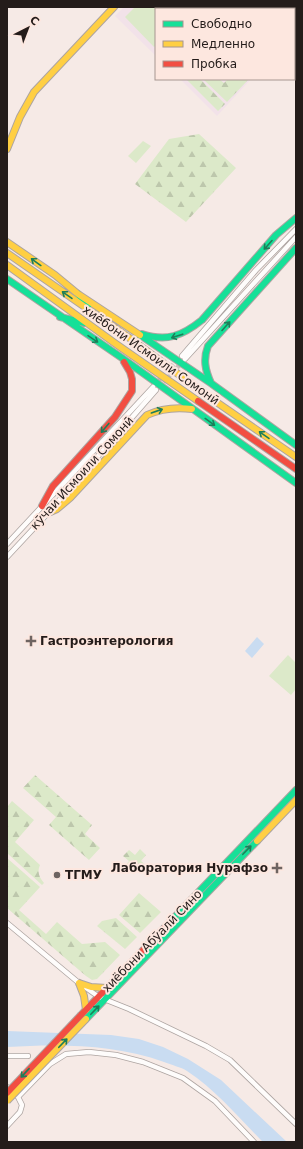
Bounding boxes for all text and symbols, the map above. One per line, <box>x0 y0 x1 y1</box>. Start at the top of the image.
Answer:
north arrow <box>8 8 48 48</box>
legend <box>155 8 295 80</box>
text: С <box>27 13 42 28</box>
text: Свободно <box>191 17 252 31</box>
text: Медленно <box>191 37 255 51</box>
text: Пробка <box>191 57 237 71</box>
one-way arrow <box>263 239 272 250</box>
one-way arrow <box>31 258 42 266</box>
one-way arrow <box>61 291 72 299</box>
street label: хиёбони Исмоили Сомонӣ <box>80 302 222 408</box>
one-way arrow <box>221 321 230 331</box>
one-way arrow <box>171 332 183 340</box>
one-way arrow <box>87 335 98 343</box>
one-way arrow <box>150 406 162 414</box>
street label: кӯчаи Исмоили Сомонӣ <box>28 414 136 532</box>
one-way arrow <box>205 418 216 426</box>
one-way arrow <box>101 423 110 433</box>
one-way arrow <box>259 431 270 439</box>
place label: Гастроэнтерология <box>40 634 173 648</box>
marker: Гастроэнтерология <box>25 635 37 647</box>
one-way arrow <box>243 845 252 855</box>
place label: Лаборатория Нурафзо <box>111 861 268 875</box>
marker: Лаборатория Нурафзо <box>271 862 283 874</box>
place label: ТГМУ <box>65 868 102 882</box>
marker: ТГМУ <box>52 870 62 880</box>
street label: хиёбони Абӯалӣ Сино <box>99 887 205 995</box>
one-way arrow <box>91 1005 100 1015</box>
one-way arrow <box>58 1038 68 1048</box>
one-way arrow <box>21 1068 30 1078</box>

